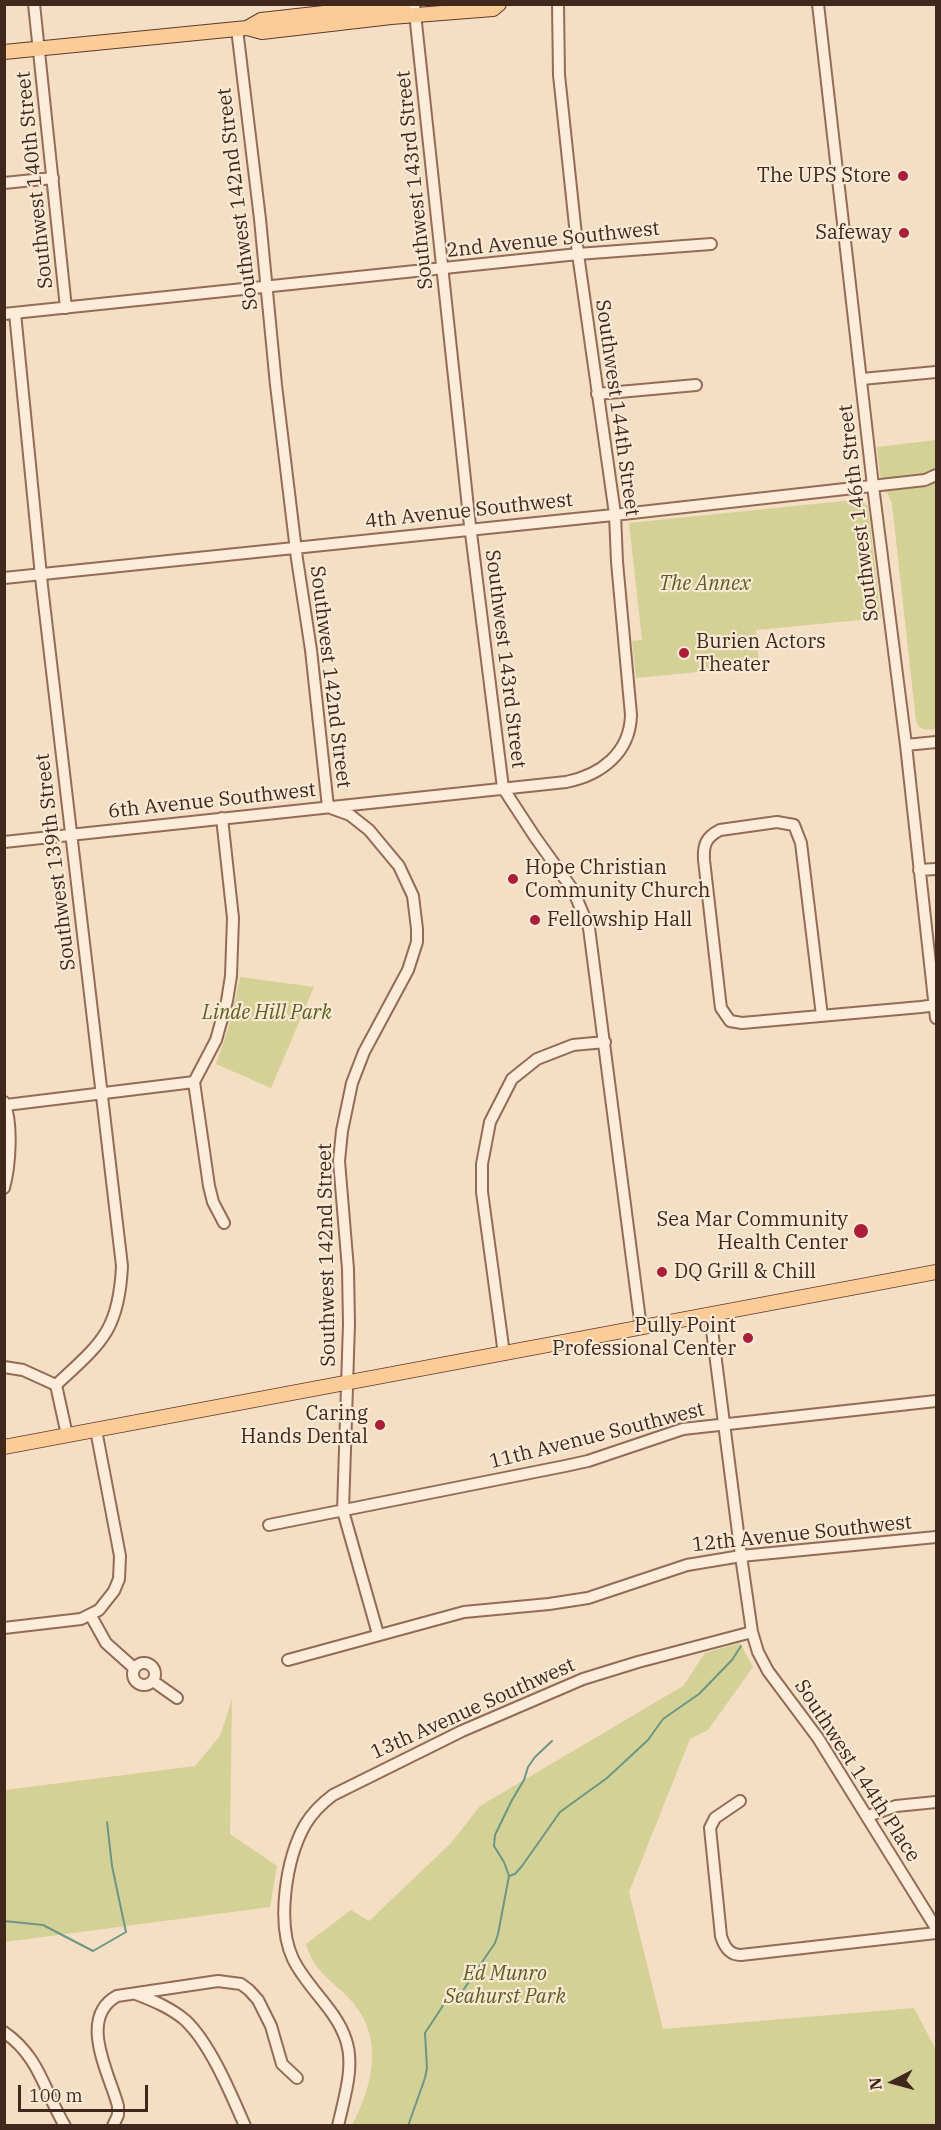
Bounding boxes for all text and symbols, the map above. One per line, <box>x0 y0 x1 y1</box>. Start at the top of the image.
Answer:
street label: Southwest 143rd Street <box>392 69 438 291</box>
street label: Southwest 140th Street <box>12 70 58 290</box>
street label: Southwest 142nd Street <box>212 86 264 312</box>
place label: The UPS Store <box>757 164 891 188</box>
marker: The UPS Store <box>896 169 910 183</box>
street label: 2nd Avenue Southwest <box>445 217 661 263</box>
place label: Safeway <box>815 221 892 245</box>
marker: Safeway <box>897 226 911 240</box>
street label: Southwest 144th Street <box>590 298 644 518</box>
street label: Southwest 146th Street <box>834 403 884 623</box>
street label: 4th Avenue Southwest <box>364 488 574 534</box>
street label: Southwest 143rd Street <box>480 548 530 770</box>
street label: Southwest 142nd Street <box>304 564 356 790</box>
park label: The Annex <box>659 572 751 596</box>
place label: Burien Actors Theater <box>696 630 826 677</box>
marker: Burien Actors Theater <box>677 646 691 660</box>
street label: Southwest 139th Street <box>31 752 81 972</box>
street label: 6th Avenue Southwest <box>107 778 317 824</box>
place label: Hope Christian Community Church <box>525 856 711 903</box>
marker: Hope Christian Community Church <box>506 872 520 886</box>
place label: Fellowship Hall <box>547 908 692 932</box>
marker: Fellowship Hall <box>528 913 542 927</box>
park label: Linde Hill Park <box>202 1001 332 1025</box>
street label: Southwest 142nd Street <box>313 1143 341 1367</box>
place label: Sea Mar Community Health Center <box>657 1208 848 1255</box>
marker: Sea Mar Community Health Center <box>852 1222 870 1240</box>
place label: DQ Grill & Chill <box>674 1260 816 1284</box>
marker: DQ Grill & Chill <box>655 1265 669 1279</box>
place label: Pully Point Professional Center <box>552 1314 736 1361</box>
marker: Pully Point Professional Center <box>741 1331 755 1345</box>
street label: 11th Avenue Southwest <box>487 1398 707 1474</box>
place label: Caring Hands Dental <box>240 1402 368 1449</box>
marker: Caring Hands Dental <box>373 1418 387 1432</box>
street label: 12th Avenue Southwest <box>691 1511 913 1557</box>
street label: 13th Avenue Southwest <box>367 1653 579 1765</box>
street label: Southwest 144th Place <box>789 1675 925 1867</box>
park label: Ed Munro Seahurst Park <box>444 1962 566 2009</box>
north arrow <box>863 2052 923 2112</box>
scale bar <box>21 2073 152 2111</box>
text: N <box>864 2077 886 2091</box>
text: 100 m <box>29 2084 83 2107</box>

